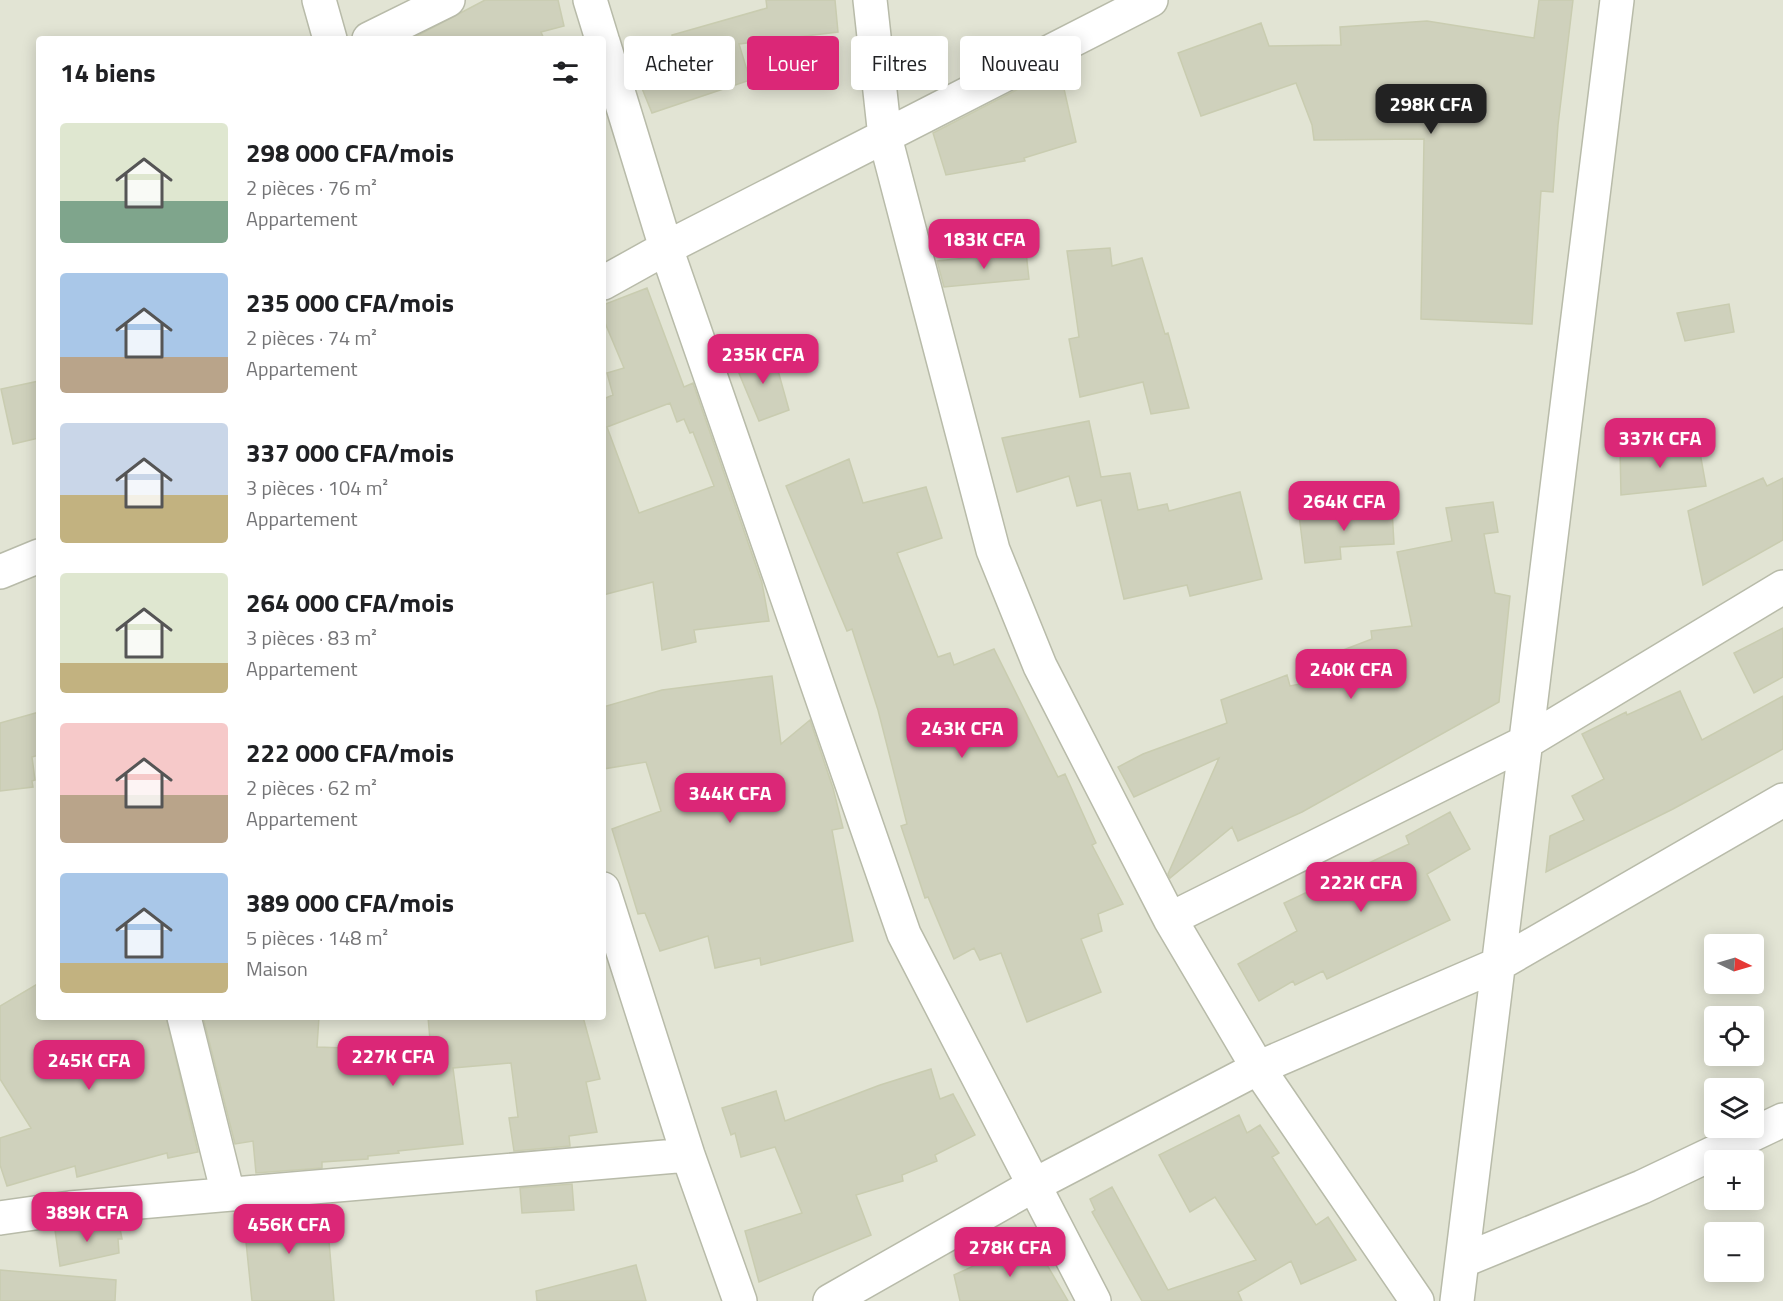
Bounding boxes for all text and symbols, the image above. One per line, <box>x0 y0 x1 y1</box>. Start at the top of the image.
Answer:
chip: Acheter <box>624 36 735 90</box>
chip: Louer <box>747 36 839 90</box>
chip: Filtres <box>851 36 948 90</box>
chip: Nouveau <box>960 36 1081 90</box>
text: 14 biens <box>60 53 156 92</box>
icon: filters <box>549 56 582 89</box>
pin: 298K CFA <box>1369 84 1493 135</box>
text: 298K CFA <box>1390 88 1472 119</box>
text: 298 000 CFA/mois <box>246 133 454 172</box>
icon: home <box>108 147 180 219</box>
text: 2 pièces · 76 m² <box>246 172 377 203</box>
text: Appartement <box>246 203 358 234</box>
pin: 183K CFA <box>922 219 1046 270</box>
text: 183K CFA <box>943 223 1025 254</box>
text: 235 000 CFA/mois <box>246 283 454 322</box>
icon: home <box>108 297 180 369</box>
text: 2 pièces · 74 m² <box>246 322 377 353</box>
pin: 235K CFA <box>701 334 825 385</box>
text: 235K CFA <box>722 338 804 369</box>
text: Appartement <box>246 353 358 384</box>
pin: 337K CFA <box>1598 418 1722 469</box>
text: 337K CFA <box>1619 422 1701 453</box>
text: 337 000 CFA/mois <box>246 433 454 472</box>
icon: home <box>108 447 180 519</box>
text: 3 pièces · 104 m² <box>246 472 388 503</box>
pin: 264K CFA <box>1282 481 1406 532</box>
text: 264K CFA <box>1303 485 1385 516</box>
text: Appartement <box>246 503 358 534</box>
text: 264 000 CFA/mois <box>246 583 454 622</box>
icon: home <box>108 597 180 669</box>
text: 3 pièces · 83 m² <box>246 622 377 653</box>
pin: 240K CFA <box>1289 649 1413 700</box>
text: Appartement <box>246 653 358 684</box>
text: 240K CFA <box>1310 653 1392 684</box>
pin: 243K CFA <box>900 708 1024 759</box>
text: 243K CFA <box>921 712 1003 743</box>
text: 222 000 CFA/mois <box>246 733 454 772</box>
icon: home <box>108 747 180 819</box>
text: 2 pièces · 62 m² <box>246 772 377 803</box>
pin: 344K CFA <box>668 773 792 824</box>
text: 344K CFA <box>689 777 771 808</box>
text: Appartement <box>246 803 358 834</box>
pin: 222K CFA <box>1299 862 1423 913</box>
text: 222K CFA <box>1320 866 1402 897</box>
text: 389 000 CFA/mois <box>246 883 454 922</box>
icon: home <box>108 897 180 969</box>
text: 5 pièces · 148 m² <box>246 922 388 953</box>
north arrow <box>1704 934 1764 994</box>
map controls <box>1704 934 1764 1282</box>
text: Maison <box>246 953 308 984</box>
button: locate <box>1704 1006 1764 1066</box>
pin: 227K CFA <box>331 1036 455 1087</box>
pin: 245K CFA <box>27 1040 151 1091</box>
text: 227K CFA <box>352 1040 434 1071</box>
text: 245K CFA <box>48 1044 130 1075</box>
button: layers <box>1704 1078 1764 1138</box>
button: + <box>1704 1150 1764 1210</box>
pin: 389K CFA <box>25 1192 149 1243</box>
text: 389K CFA <box>46 1196 128 1227</box>
pin: 456K CFA <box>227 1204 351 1255</box>
text: 456K CFA <box>248 1208 330 1239</box>
button: − <box>1704 1222 1764 1282</box>
pin: 278K CFA <box>948 1227 1072 1278</box>
text: 278K CFA <box>969 1231 1051 1262</box>

